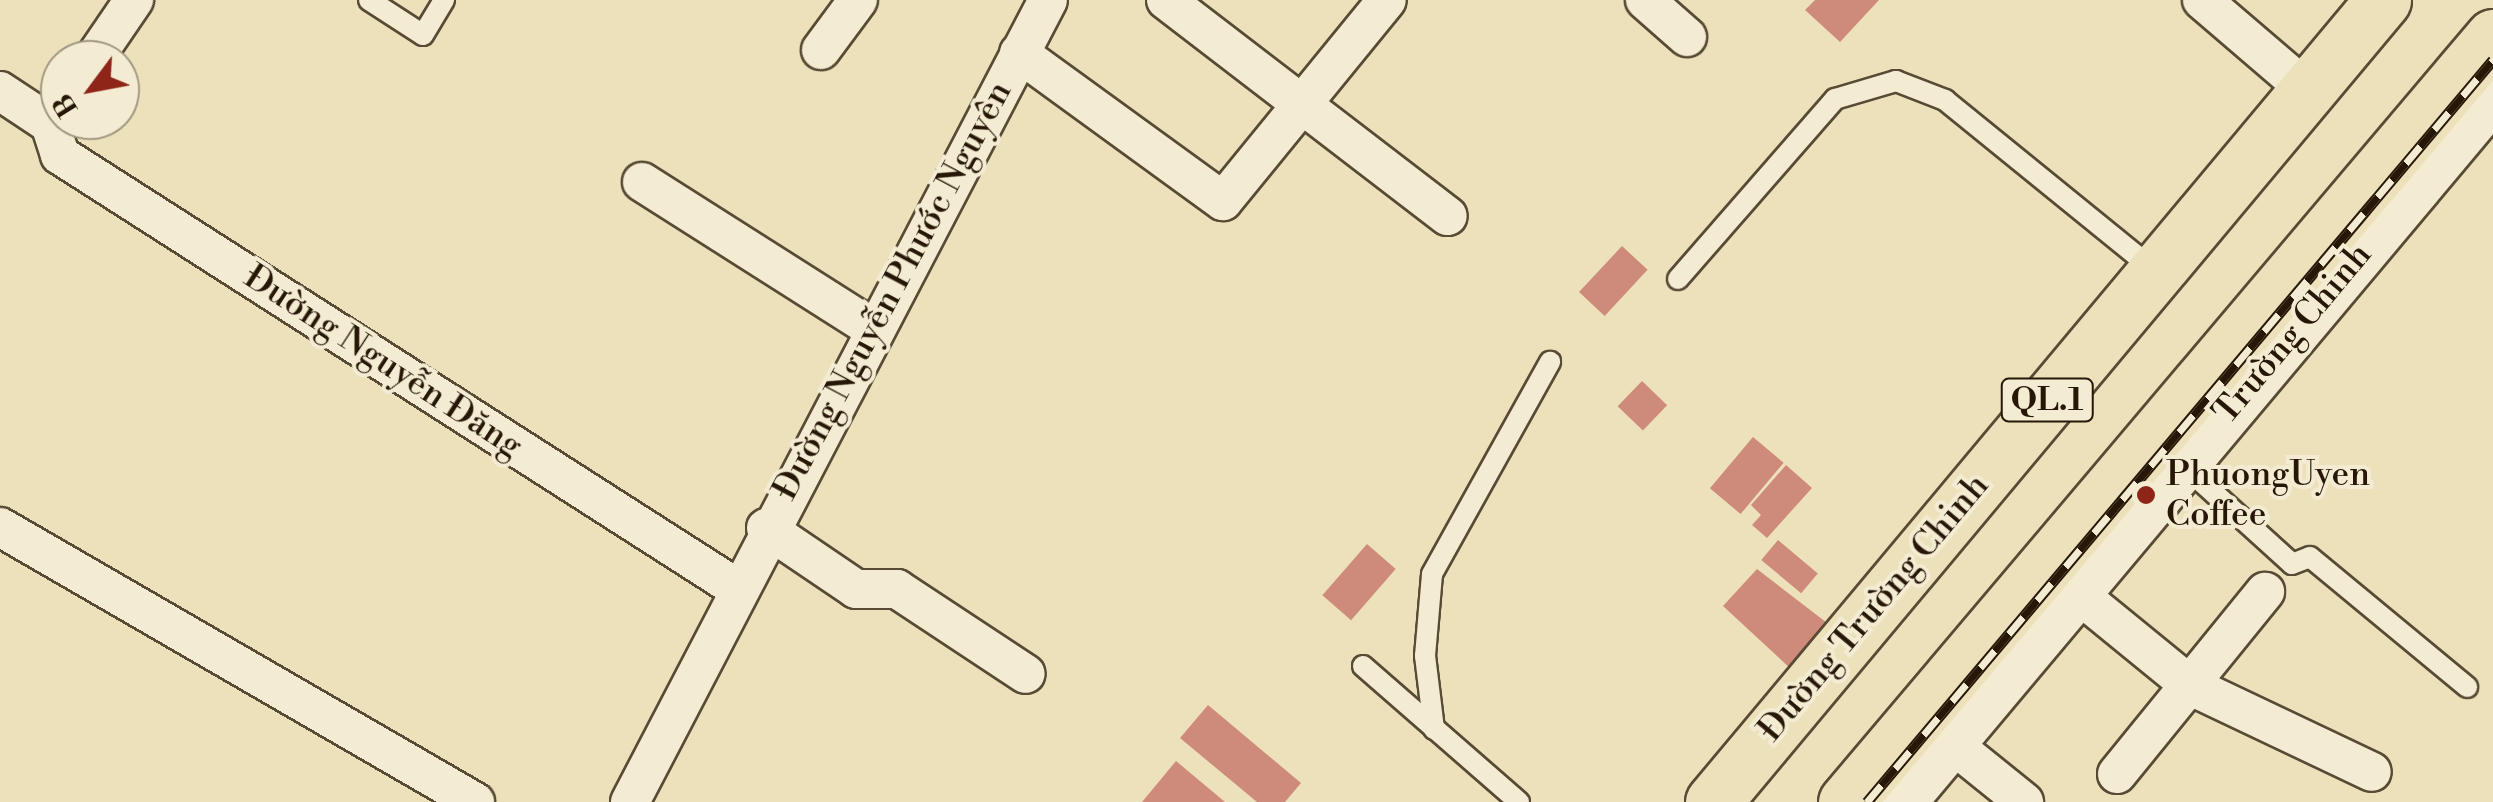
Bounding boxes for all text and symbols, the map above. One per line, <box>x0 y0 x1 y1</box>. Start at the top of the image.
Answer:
north arrow <box>40 40 140 140</box>
street label: Đường Nguyễn Phước Nguyên <box>765 75 1021 507</box>
text: B <box>45 87 86 123</box>
street label: Trường Chinh <box>2205 235 2381 433</box>
street label: Đường Nguyễn Đăng <box>236 256 530 468</box>
road number: QL.1 <box>2000 373 2094 427</box>
place label: PhuongUyen Coffee <box>2166 454 2370 536</box>
street label: Đường Trường Chinh <box>1750 466 1998 750</box>
marker: PhuongUyen Coffee <box>2135 484 2157 506</box>

